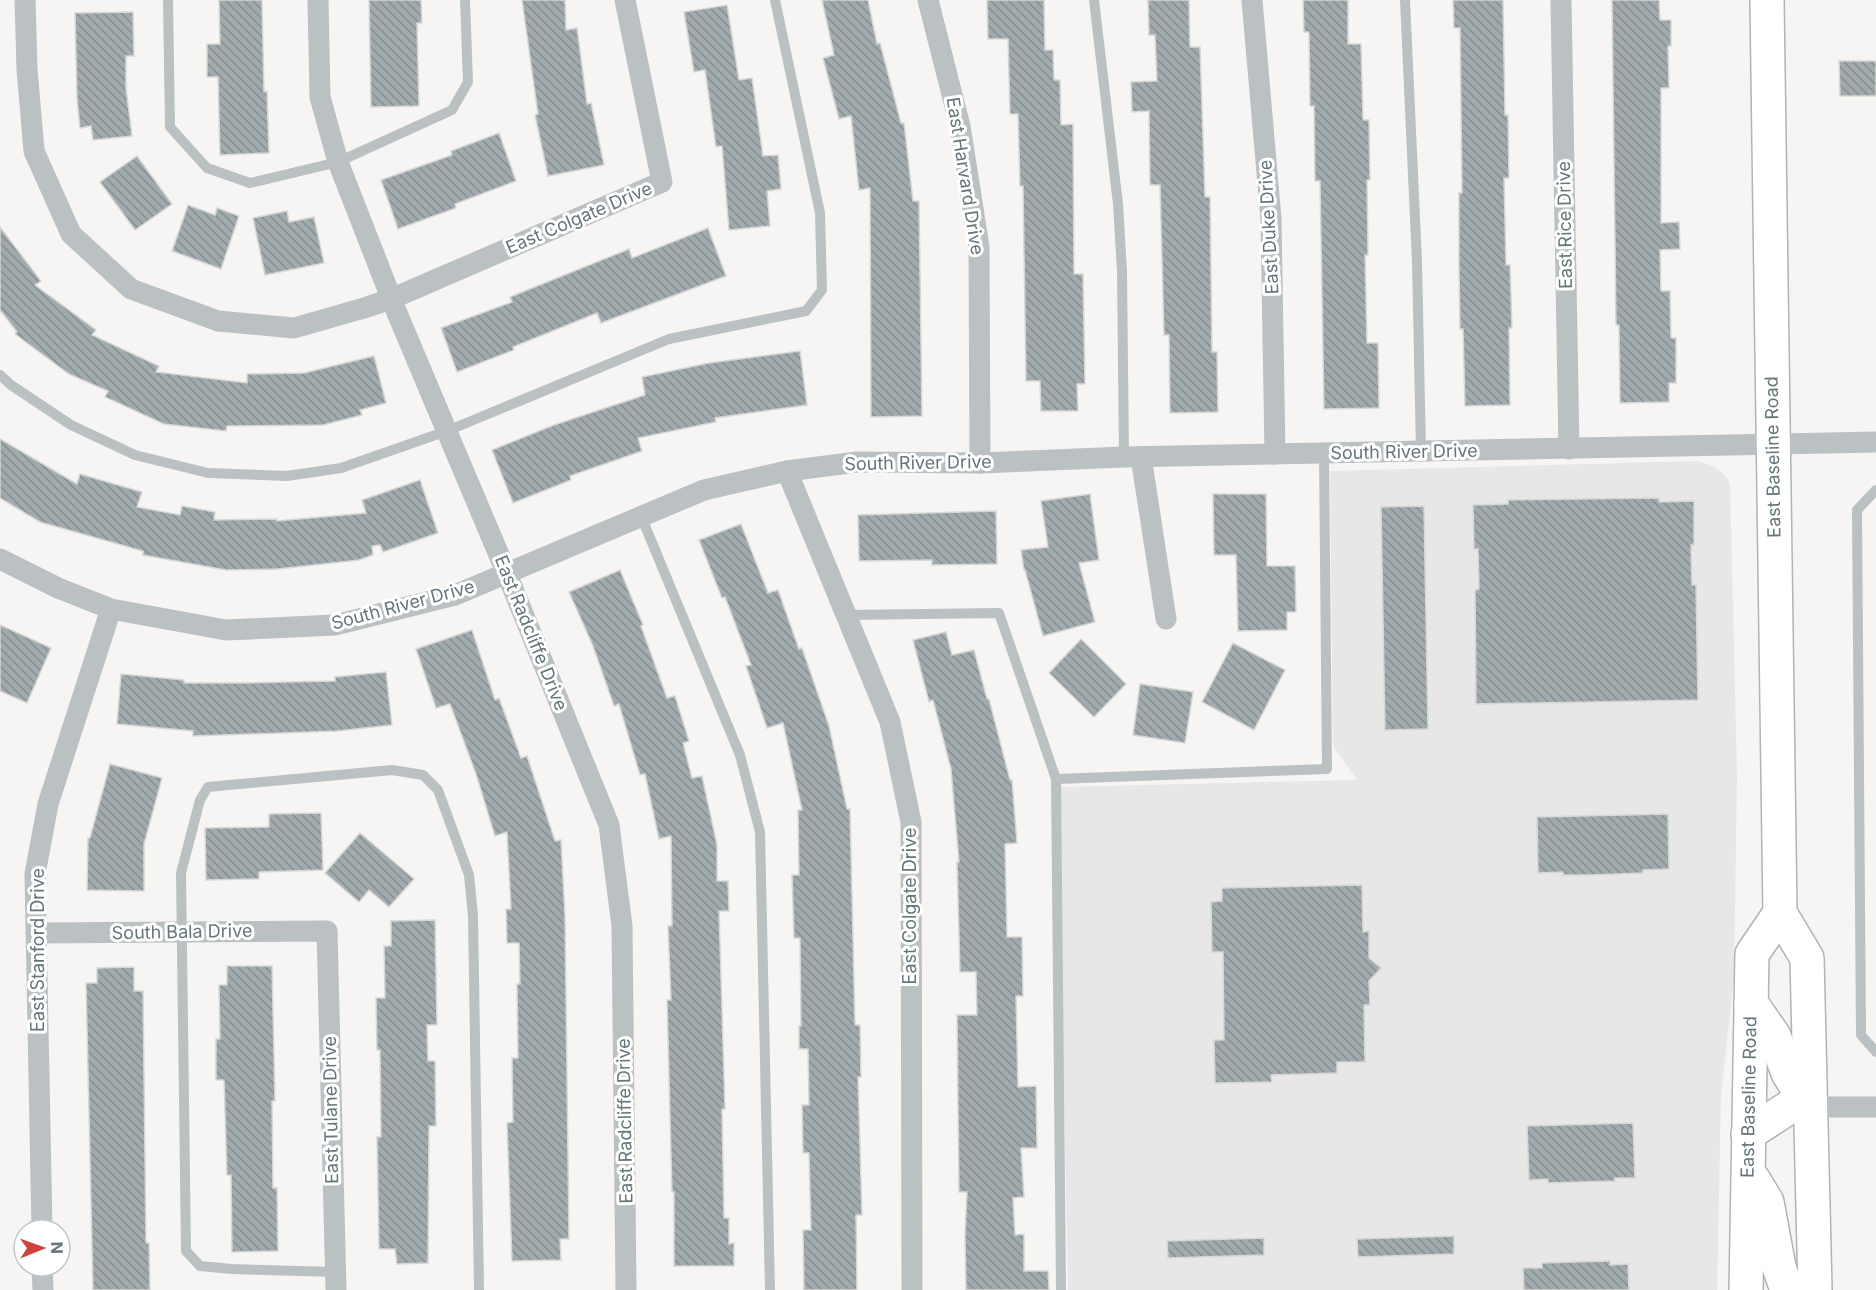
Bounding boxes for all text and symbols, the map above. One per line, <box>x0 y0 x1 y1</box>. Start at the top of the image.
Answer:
street label: East Harvard Drive <box>943 96 988 256</box>
street label: East Duke Drive <box>1254 159 1283 295</box>
street label: East Rice Drive <box>1553 161 1576 289</box>
street label: East Colgate Drive <box>503 177 655 258</box>
street label: East Baseline Road <box>1761 376 1784 538</box>
street label: South River Drive <box>1330 440 1478 463</box>
street label: South River Drive <box>844 451 992 474</box>
street label: East Radcliffe Drive <box>491 552 572 713</box>
street label: South River Drive <box>329 575 477 634</box>
street label: East Colgate Drive <box>899 828 920 984</box>
street label: East Stanford Drive <box>27 868 48 1032</box>
street label: South Bala Drive <box>111 920 252 943</box>
street label: East Baseline Road <box>1737 1016 1760 1178</box>
street label: East Tulane Drive <box>319 1036 342 1184</box>
street label: East Radcliffe Drive <box>613 1038 636 1204</box>
north arrow <box>12 1218 72 1278</box>
text: N <box>47 1241 67 1254</box>

